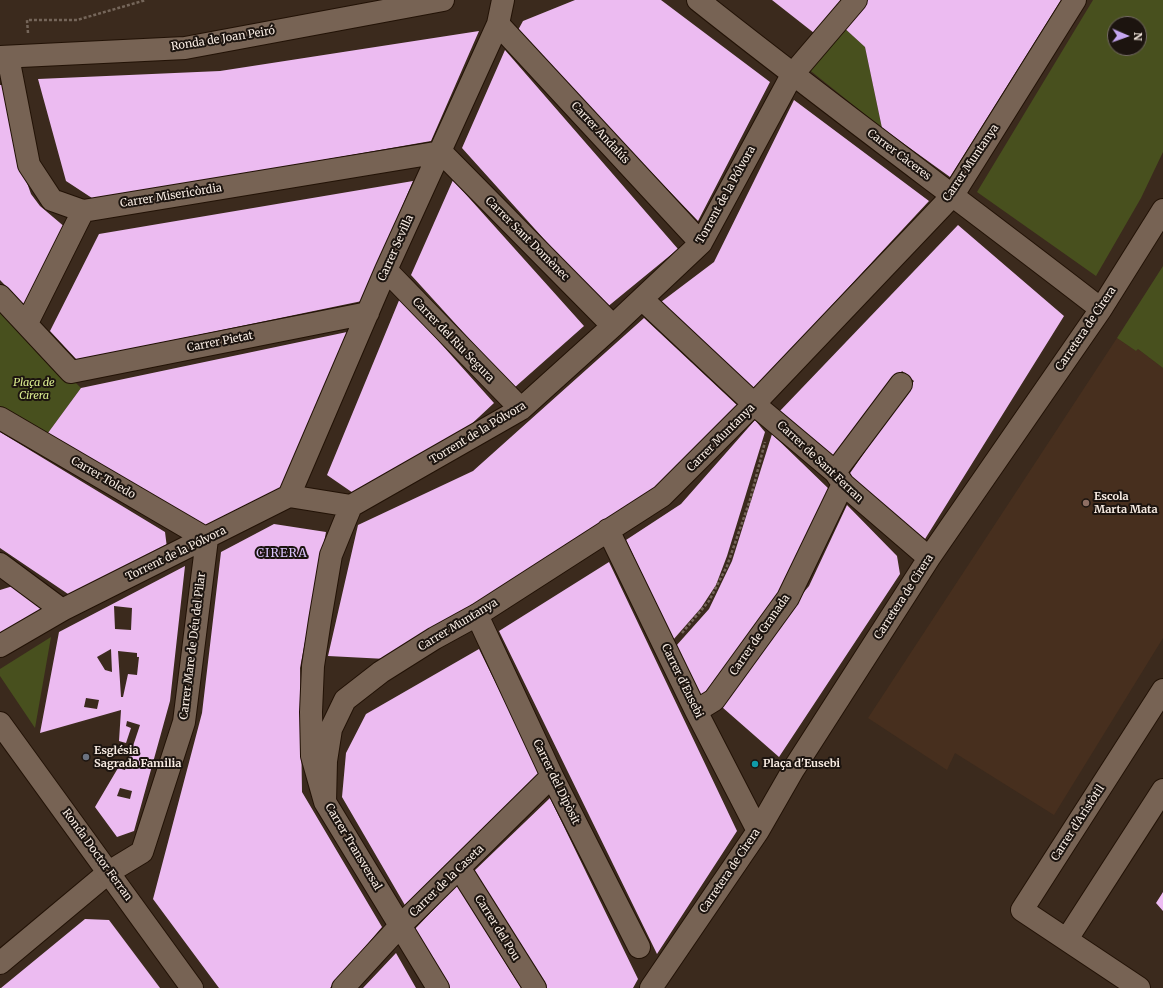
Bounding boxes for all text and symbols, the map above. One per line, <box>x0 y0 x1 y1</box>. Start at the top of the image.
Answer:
north arrow <box>1107 16 1147 56</box>
street label: Ronda de Joan Peiró <box>170 24 276 54</box>
text: N <box>1131 32 1145 41</box>
street label: Carrer Andalús <box>568 99 632 167</box>
street label: Carrer Muntanya <box>940 122 1002 204</box>
street label: Carrer Càceres <box>865 127 933 183</box>
street label: Torrent de la Pólvora <box>694 144 758 246</box>
street label: Carrer Misericòrdia <box>119 181 223 211</box>
street label: Carrer Sant Domènec <box>482 194 572 284</box>
street label: Carrer Sevilla <box>375 213 417 283</box>
street label: Carretera de Cirera <box>1053 284 1119 374</box>
street label: Carrer del Riu Segura <box>409 295 497 385</box>
street label: Carrer Pietat <box>186 329 254 355</box>
park label: Plaça de Cirera <box>13 376 55 402</box>
street label: Torrent de la Pólvora <box>428 399 528 467</box>
street label: Carrer Muntanya <box>684 401 758 475</box>
street label: Carrer de Sant Ferran <box>774 419 866 505</box>
street label: Carrer Toledo <box>68 454 138 502</box>
place label: Escola Marta Mata <box>1094 490 1158 516</box>
marker: Escola Marta Mata <box>1081 498 1091 508</box>
street label: Torrent de la Pólvora <box>124 524 228 584</box>
district label: CIRERA <box>256 547 308 561</box>
street label: Carretera de Cirera <box>872 552 936 642</box>
street label: Carrer Mare de Déu del Pilar <box>177 572 209 720</box>
street label: Carrer de Granada <box>727 592 793 678</box>
street label: Carrer Muntanya <box>416 596 500 654</box>
street label: Carrer d'Eusebi <box>658 642 706 720</box>
street label: Carrer del Dipòsit <box>530 737 582 827</box>
place label: Església Sagrada Familia <box>94 744 181 770</box>
marker: Església Sagrada Familia <box>81 752 91 762</box>
place label: Plaça d'Eusebi <box>763 757 840 771</box>
marker: Plaça d'Eusebi <box>750 759 760 769</box>
street label: Carrer d'Aristòtil <box>1049 783 1107 863</box>
street label: Carrer Transversal <box>322 801 384 893</box>
street label: Ronda Doctor Ferran <box>59 806 135 904</box>
street label: Carretera de Cirera <box>697 826 763 916</box>
street label: Carrer de la Caseta <box>407 842 487 920</box>
street label: Carrer del Pou <box>472 893 522 963</box>

